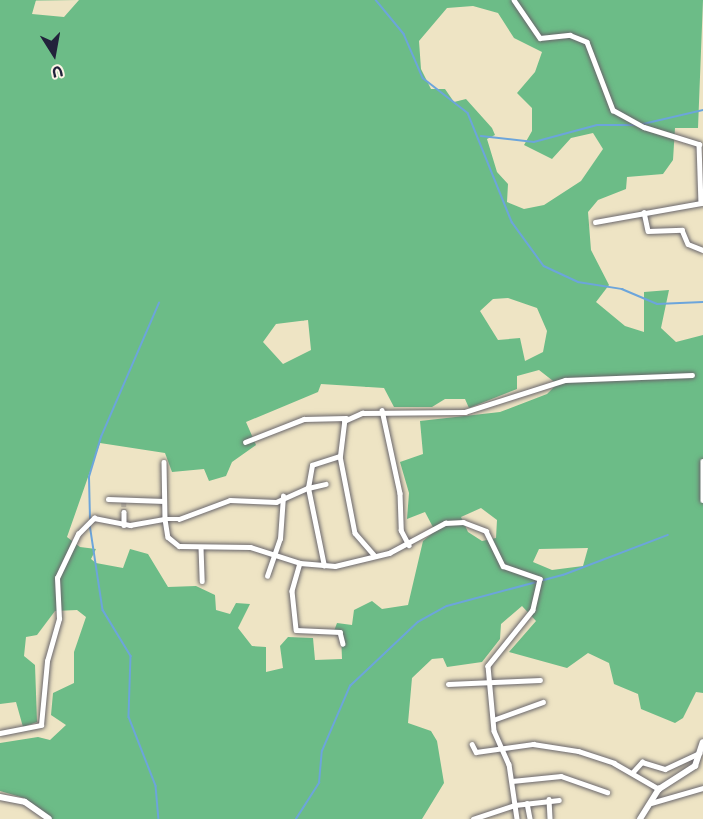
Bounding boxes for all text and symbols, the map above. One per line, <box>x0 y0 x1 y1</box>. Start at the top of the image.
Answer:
north arrow <box>24 24 84 84</box>
text: U <box>51 62 65 82</box>

